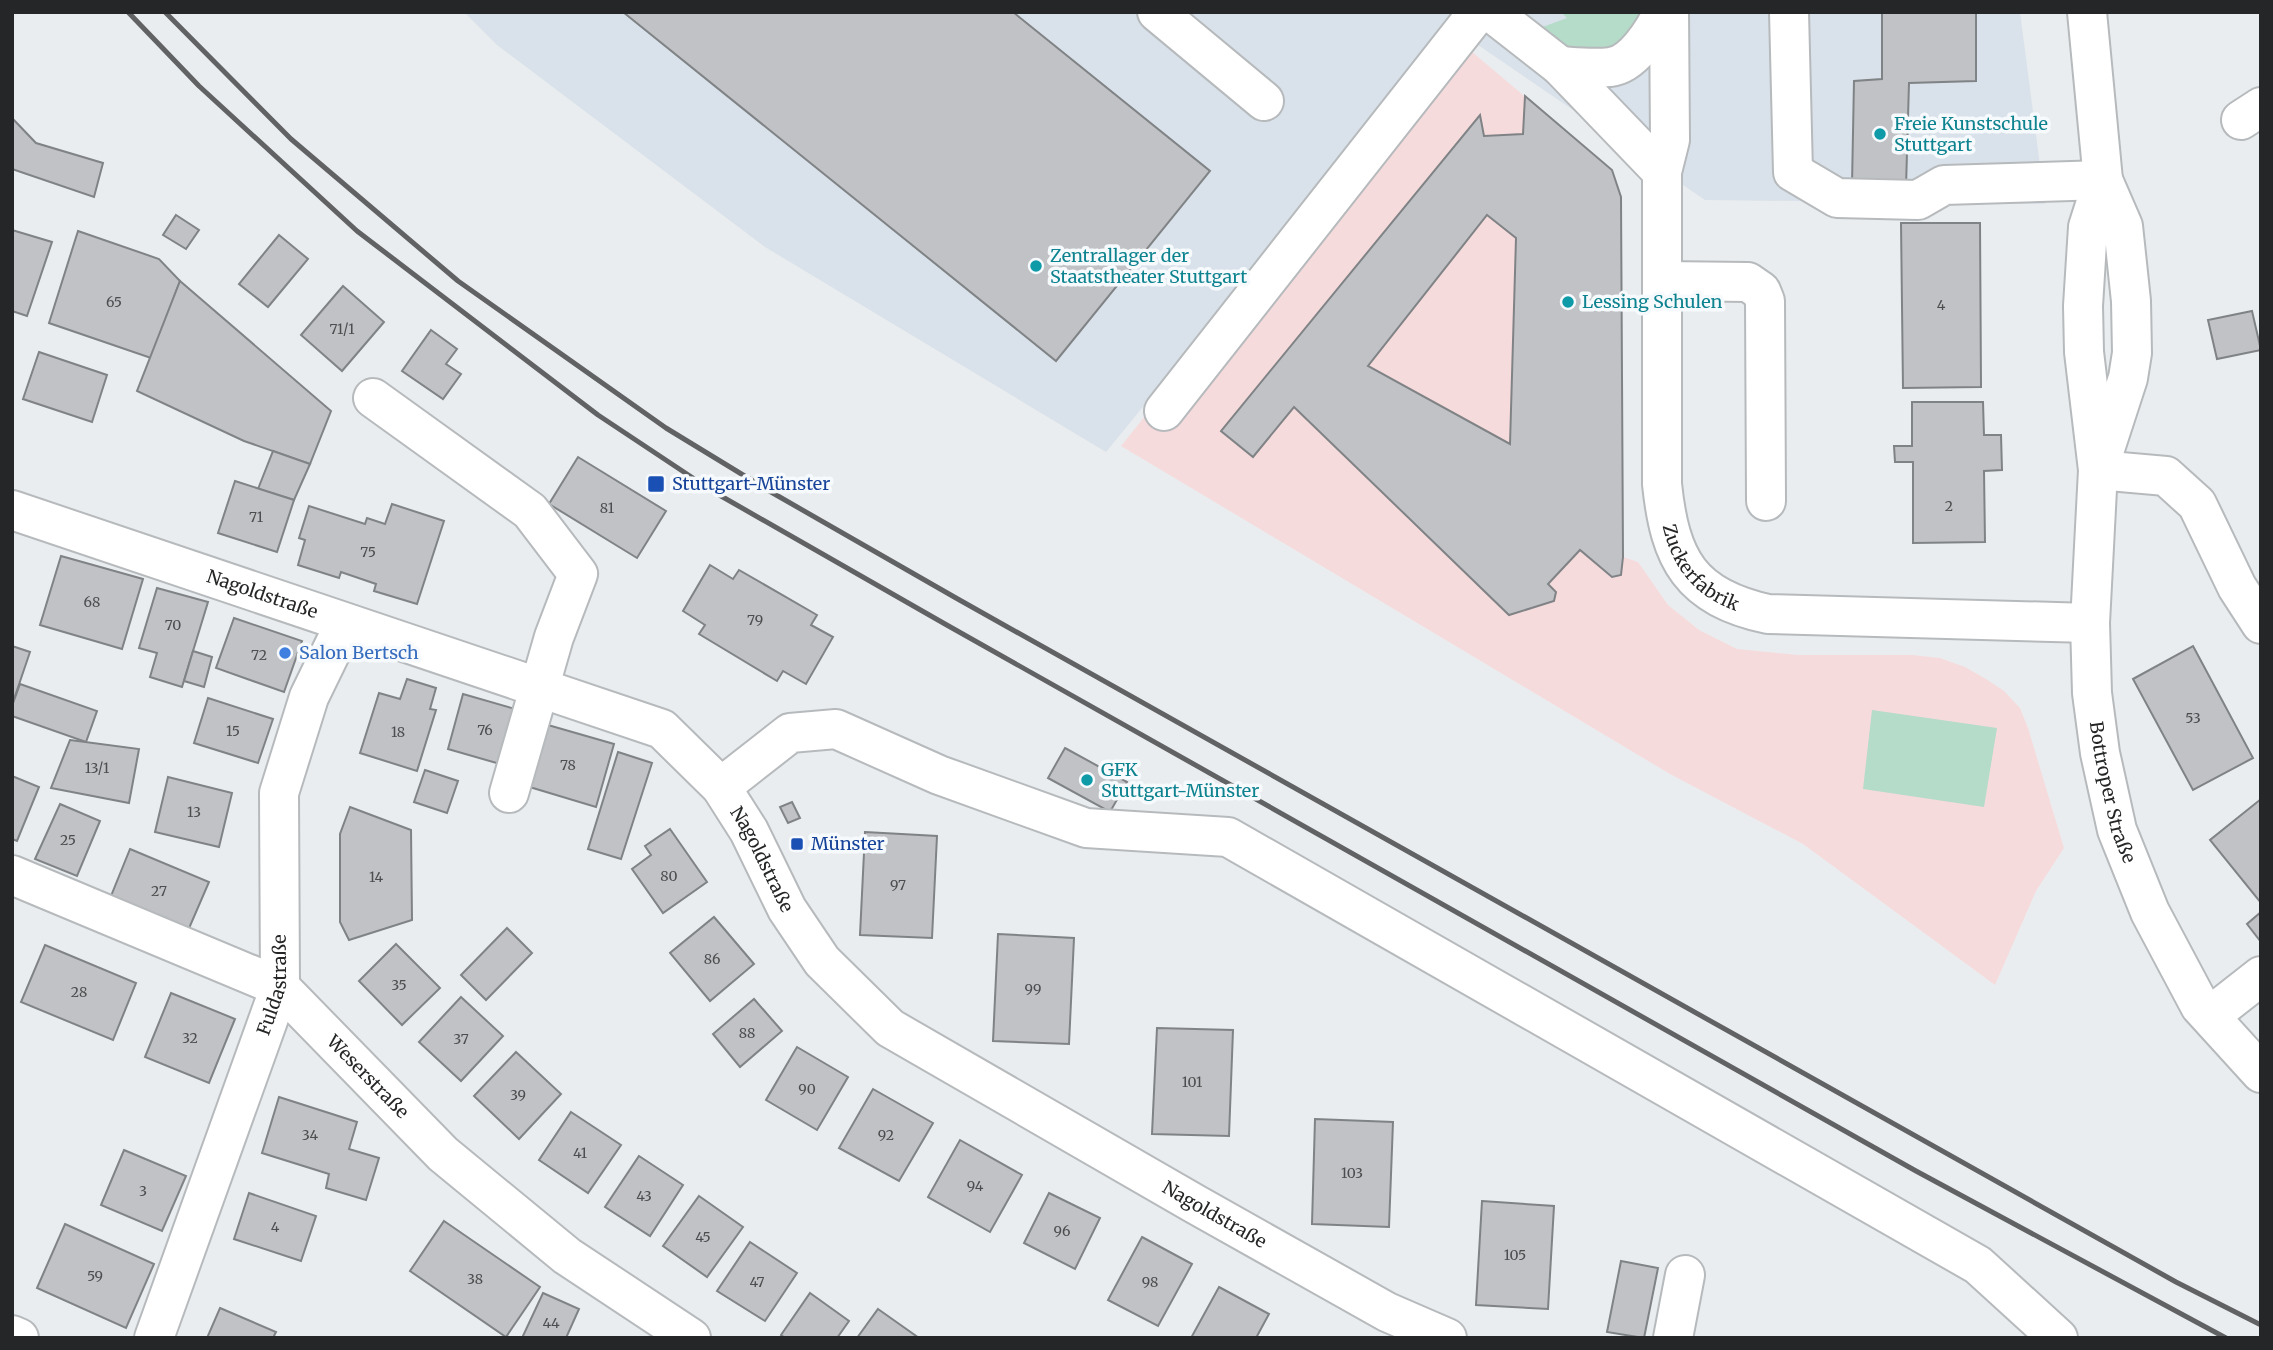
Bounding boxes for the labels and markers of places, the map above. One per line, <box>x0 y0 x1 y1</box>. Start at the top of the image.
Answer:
place label: Freie Kunstschule Stuttgart <box>1894 112 2048 156</box>
marker: Freie Kunstschule Stuttgart <box>1872 126 1888 142</box>
place label: Zentrallager der Staatstheater Stuttgart <box>1050 244 1247 288</box>
marker: Zentrallager der Staatstheater Stuttgart <box>1028 258 1044 274</box>
place label: Lessing Schulen <box>1582 290 1722 313</box>
marker: Lessing Schulen <box>1560 294 1576 310</box>
place label: Stuttgart-Münster <box>672 472 830 495</box>
marker: Stuttgart-Münster <box>646 474 666 494</box>
place label: Salon Bertsch <box>299 641 419 664</box>
marker: Salon Bertsch <box>277 645 293 661</box>
place label: GFK Stuttgart-Münster <box>1101 758 1259 802</box>
marker: GFK Stuttgart-Münster <box>1079 772 1095 788</box>
place label: Münster <box>811 832 885 855</box>
marker: Münster <box>789 836 805 852</box>

